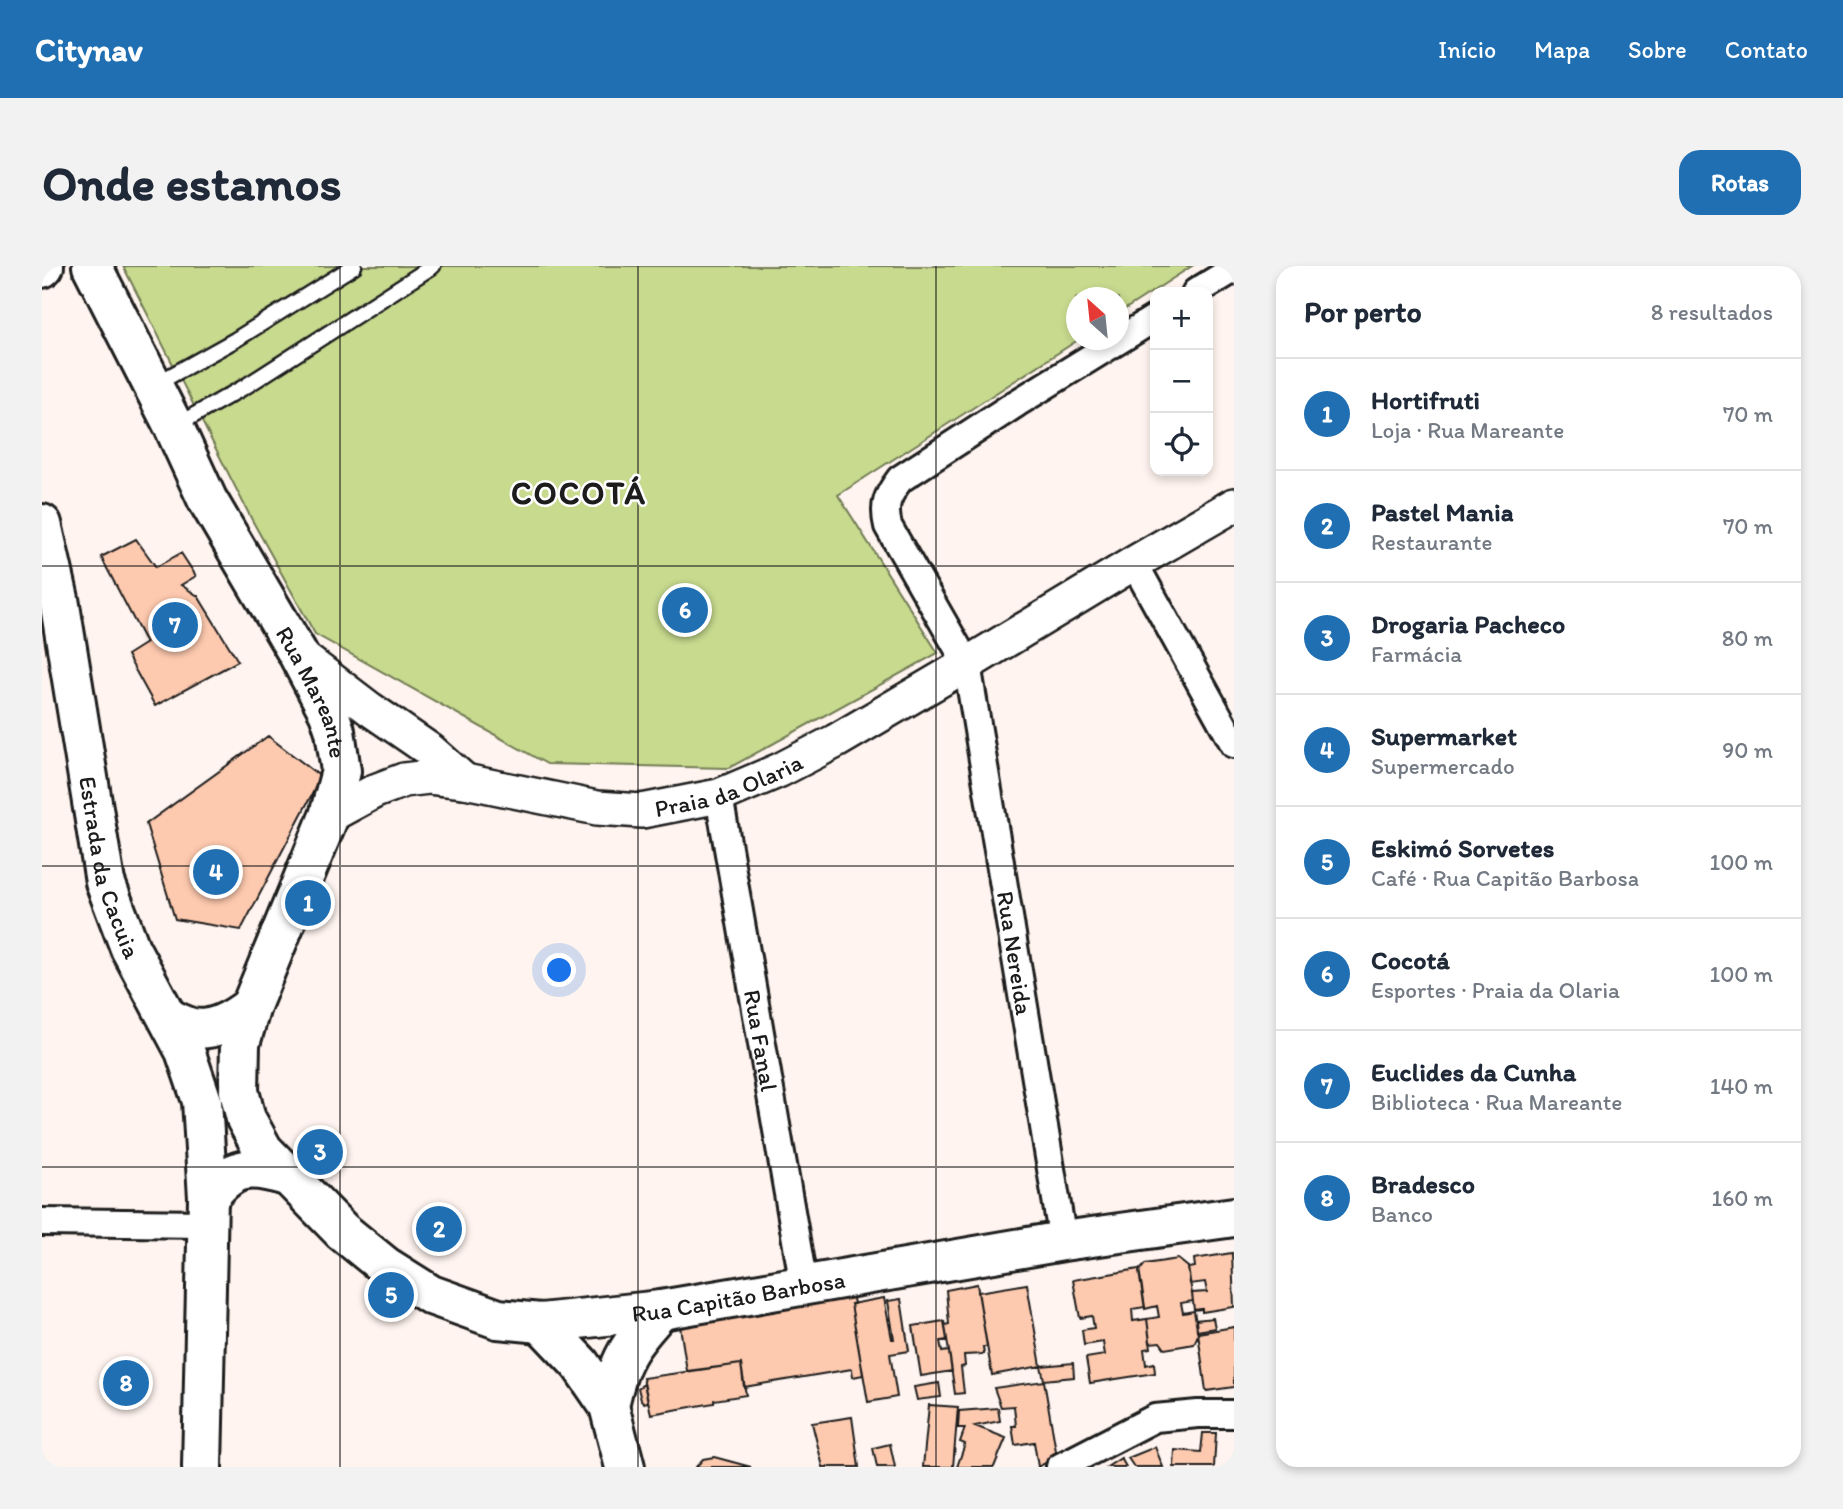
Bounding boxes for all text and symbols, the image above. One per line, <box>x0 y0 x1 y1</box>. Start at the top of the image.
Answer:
text: Citynav <box>35 30 143 69</box>
text: Início <box>1438 35 1496 64</box>
text: Mapa <box>1534 35 1590 64</box>
text: Sobre <box>1628 35 1687 64</box>
text: Contato <box>1725 35 1808 64</box>
button: Rotas <box>1679 150 1801 215</box>
text: Onde estamos <box>42 153 342 212</box>
north arrow <box>1066 287 1129 350</box>
map controls <box>1150 287 1213 476</box>
button: + <box>1150 287 1213 350</box>
text: Por perto <box>1304 293 1422 330</box>
text: 8 resultados <box>1651 298 1773 326</box>
button: − <box>1150 350 1213 413</box>
text: Hortifruti <box>1371 384 1480 416</box>
text: 1 <box>1322 400 1332 428</box>
text: 70 m <box>1723 400 1773 428</box>
button: locate <box>1150 413 1213 476</box>
text: Loja · Rua Mareante <box>1371 416 1564 444</box>
district label: COCOTÁ <box>511 474 647 512</box>
text: Pastel Mania <box>1371 496 1513 528</box>
text: 2 <box>1321 512 1333 540</box>
text: 70 m <box>1723 512 1773 540</box>
text: Restaurante <box>1371 528 1492 556</box>
pin: 6 <box>662 584 708 636</box>
pin: 7 <box>152 599 198 651</box>
text: Drogaria Pacheco <box>1371 608 1565 640</box>
street label: Rua Mareante <box>270 621 353 760</box>
text: 3 <box>1321 624 1333 652</box>
text: 80 m <box>1722 624 1773 652</box>
text: Farmácia <box>1371 640 1462 668</box>
text: Supermarket <box>1371 720 1517 752</box>
text: 4 <box>1320 736 1334 764</box>
text: 90 m <box>1722 736 1773 764</box>
street label: Praia da Olaria <box>652 746 808 823</box>
text: Supermercado <box>1371 752 1515 780</box>
street label: Estrada da Cacuia <box>73 774 147 964</box>
text: Eskimó Sorvetes <box>1371 832 1554 864</box>
pin: 4 <box>193 846 239 898</box>
text: 5 <box>1321 848 1333 876</box>
text: 100 m <box>1709 848 1773 876</box>
text: Café · Rua Capitão Barbosa <box>1371 864 1639 892</box>
pin: 1 <box>285 877 331 929</box>
street label: Rua Nereida <box>991 889 1039 1018</box>
text: Cocotá <box>1371 944 1450 976</box>
your location <box>542 953 576 987</box>
text: 6 <box>1321 960 1333 988</box>
text: 100 m <box>1709 960 1773 988</box>
text: Esportes · Praia da Olaria <box>1371 976 1620 1004</box>
street label: Rua Fanal <box>738 987 784 1094</box>
text: Euclides da Cunha <box>1371 1056 1576 1088</box>
text: 7 <box>1321 1072 1333 1100</box>
text: 140 m <box>1710 1072 1773 1100</box>
text: Biblioteca · Rua Mareante <box>1371 1088 1622 1116</box>
pin: 3 <box>297 1126 343 1178</box>
text: Bradesco <box>1371 1168 1475 1200</box>
text: 8 <box>1321 1184 1333 1212</box>
text: 160 m <box>1711 1184 1773 1212</box>
text: Banco <box>1371 1200 1433 1228</box>
pin: 2 <box>416 1203 462 1255</box>
street label: Rua Capitão Barbosa <box>630 1264 847 1328</box>
pin: 5 <box>368 1269 414 1321</box>
pin: 8 <box>103 1357 149 1409</box>

